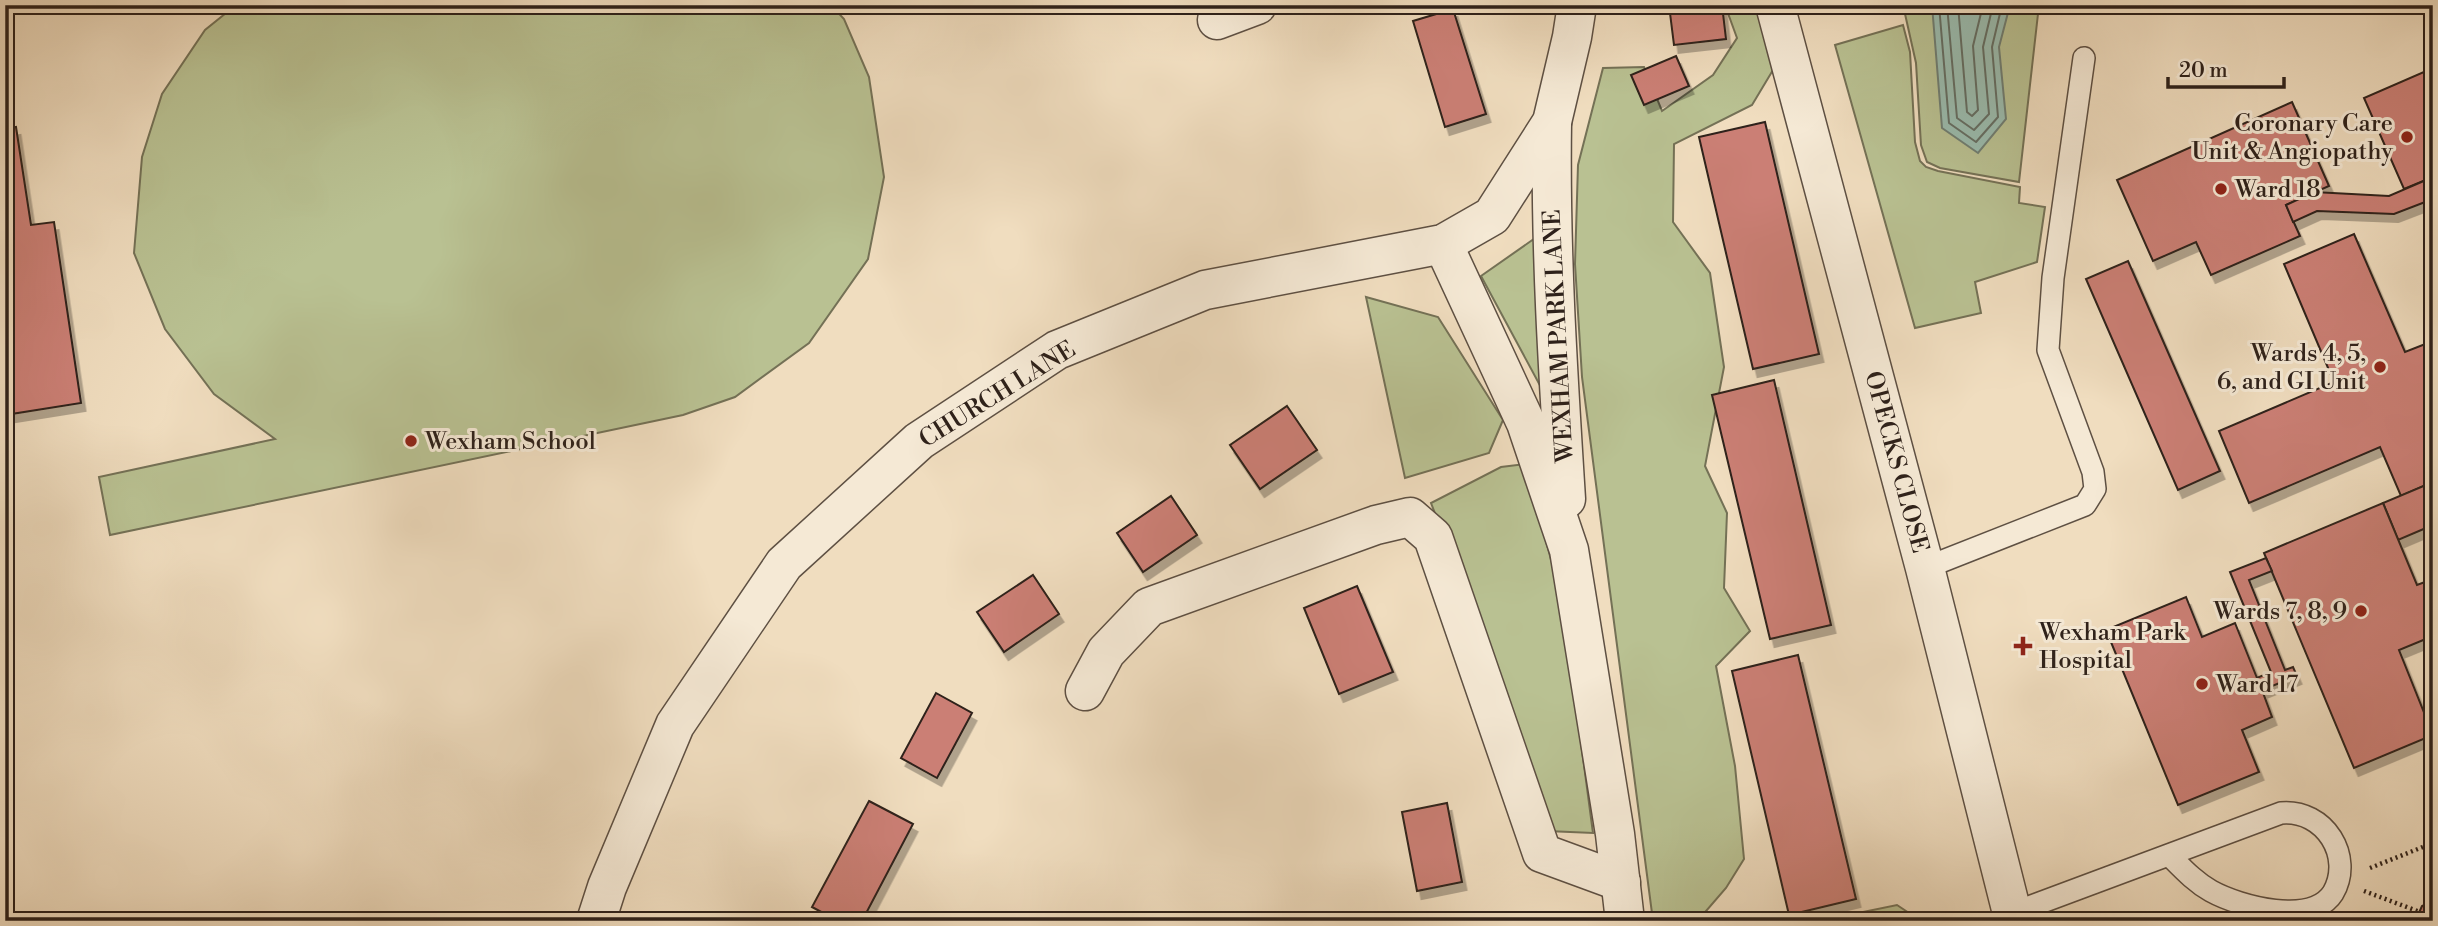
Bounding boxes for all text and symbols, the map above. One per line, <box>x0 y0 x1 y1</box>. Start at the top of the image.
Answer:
scale bar <box>2168 46 2284 90</box>
text: 20 m <box>2179 58 2228 84</box>
place label: Coronary Care Unit & Angiopathy <box>2191 109 2393 167</box>
marker: Coronary Care Unit & Angiopathy <box>2399 129 2415 145</box>
place label: Ward 18 <box>2234 175 2321 205</box>
marker: Ward 18 <box>2213 181 2229 197</box>
street label: WEXHAM PARK LANE <box>1537 208 1581 464</box>
street label: CHURCH LANE <box>914 335 1081 455</box>
place label: Wards 4, 5, 6, and GI Unit <box>2217 339 2366 397</box>
marker: Wards 4, 5, 6, and GI Unit <box>2372 359 2388 375</box>
street label: OPECKS CLOSE <box>1857 368 1935 556</box>
place label: Wexham School <box>424 427 596 457</box>
marker: Wexham School <box>403 433 419 449</box>
place label: Wards 7, 8, 9 <box>2213 597 2347 627</box>
marker: Wards 7, 8, 9 <box>2353 603 2369 619</box>
place label: Wexham Park Hospital <box>2038 618 2187 676</box>
marker: Wexham Park Hospital <box>2013 636 2033 656</box>
place label: Ward 17 <box>2215 670 2298 700</box>
marker: Ward 17 <box>2194 676 2210 692</box>

